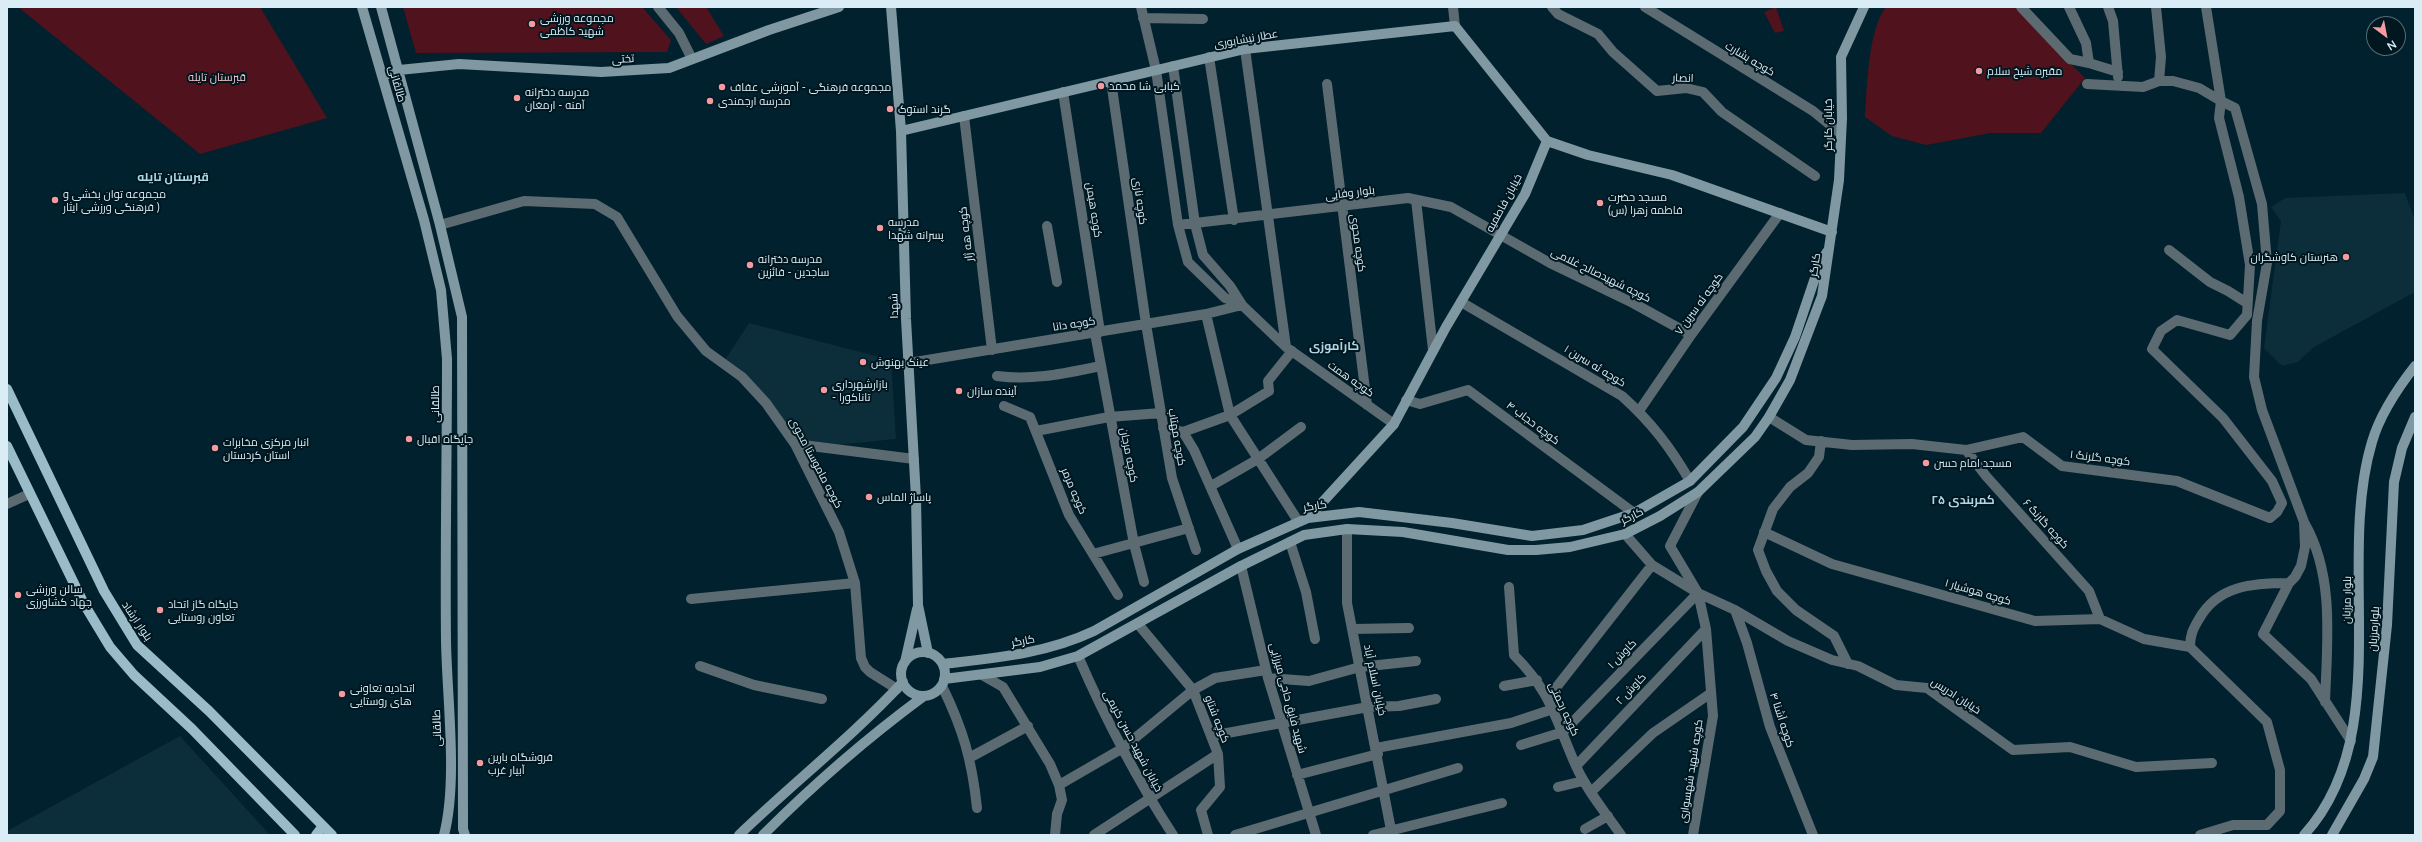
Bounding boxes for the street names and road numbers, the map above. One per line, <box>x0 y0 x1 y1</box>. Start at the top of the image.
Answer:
street label: عطار نیشابوری <box>1213 27 1279 51</box>
street label: کوچه بشارت <box>1723 39 1777 79</box>
street label: تختی <box>611 52 635 66</box>
street label: طالقانی <box>386 64 408 104</box>
street label: انصار <box>1672 71 1694 85</box>
street label: خیابان کارگر <box>1821 99 1835 151</box>
street label: خیابان فاطمیه <box>1483 172 1525 234</box>
street label: کوچه ناری <box>1130 177 1150 225</box>
street label: کوچه هیمن <box>1083 182 1105 238</box>
street label: بلوار وفایی <box>1324 183 1376 203</box>
street label: کوچه هه ژار <box>956 206 976 262</box>
street label: کوچه محوی <box>1347 213 1369 273</box>
street label: کوچه شهیدصالح غلامی <box>1549 245 1653 305</box>
street label: کارگر <box>1807 252 1823 278</box>
street label: کوچه ئه سرین ۷ <box>1672 271 1726 337</box>
street label: شهدا <box>887 293 901 319</box>
street label: کوچه دانا <box>1052 314 1096 334</box>
street label: کوچه ئه سرین ۱ <box>1562 342 1628 390</box>
street label: کوچه همت <box>1325 358 1377 400</box>
street label: طالقانی <box>428 385 442 423</box>
street label: کوچه حجاب ۴ <box>1504 399 1562 447</box>
street label: کوچه مهتاب <box>1165 407 1189 467</box>
street label: کوچه ماموستا محوی <box>787 416 845 510</box>
street label: کوچه مرجان <box>1117 426 1141 484</box>
street label: کوچه گلرنگ ۱ <box>2069 448 2131 468</box>
street label: کوچه مرمر <box>1058 466 1090 516</box>
street label: کوچه گارنگ ۶ <box>2020 497 2072 551</box>
street label: کارگر <box>1302 498 1328 514</box>
street label: کارگر <box>1618 505 1646 527</box>
street label: کوچه هوشیار ۱ <box>1943 576 2013 608</box>
street label: بلوار مرزبان <box>2340 576 2354 624</box>
street label: بلوار ارشاد <box>119 599 155 643</box>
street label: بلوارمرزبان <box>2366 606 2382 652</box>
street label: کارگر <box>1010 632 1036 650</box>
street label: کاوش ۱ <box>1605 637 1639 671</box>
street label: شهید فایق حاجی میرزایی <box>1267 641 1309 755</box>
street label: خیابان اسلام آباد <box>1361 643 1389 717</box>
street label: کاوش ۲ <box>1613 671 1649 707</box>
street label: خیابان ادریس <box>1929 675 1983 717</box>
street label: کوچه رحمتی <box>1546 680 1582 738</box>
street label: خیابان شهید حسن کریمی <box>1101 688 1165 794</box>
street label: کوچه آشنا ۴ <box>1767 691 1797 749</box>
street label: کوچه شتاو <box>1202 693 1232 745</box>
street label: طالقانی <box>430 709 444 747</box>
street label: کوچه شهید شهسواری <box>1676 718 1706 824</box>

